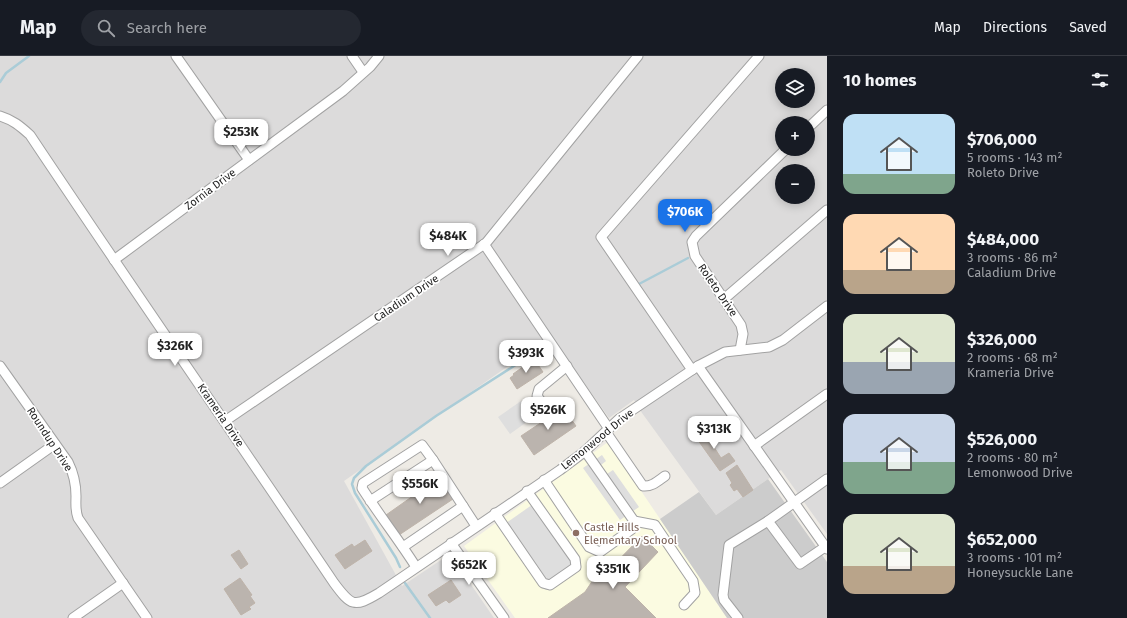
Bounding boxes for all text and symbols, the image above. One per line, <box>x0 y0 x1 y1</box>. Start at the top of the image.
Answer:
search box <box>81 10 361 46</box>
text: Map <box>20 16 57 39</box>
icon: search <box>95 17 117 39</box>
text: Search here <box>127 19 207 37</box>
text: Map <box>934 19 961 36</box>
text: Directions <box>983 19 1047 36</box>
text: Saved <box>1069 19 1107 36</box>
map controls <box>775 68 815 204</box>
button: layers <box>775 68 815 108</box>
icon: filters <box>1089 69 1111 91</box>
text: 10 homes <box>843 70 917 91</box>
button: + <box>775 116 815 156</box>
pin: $253K <box>213 119 269 153</box>
text: $253K <box>223 124 259 139</box>
text: $706,000 <box>967 129 1037 150</box>
icon: home <box>875 130 923 178</box>
text: 5 rooms · 143 m² <box>967 150 1063 165</box>
button: − <box>775 164 815 204</box>
text: Roleto Drive <box>967 165 1039 180</box>
street label: Zornia Drive <box>182 166 238 213</box>
pin: $706K <box>657 199 713 233</box>
text: $706K <box>667 204 703 219</box>
pin: $484K <box>420 223 476 257</box>
text: $484K <box>429 228 467 243</box>
text: $484,000 <box>967 229 1039 250</box>
icon: home <box>875 230 923 278</box>
text: 3 rooms · 86 m² <box>967 250 1058 265</box>
street label: Roleto Drive <box>695 261 740 319</box>
text: Caladium Drive <box>967 265 1056 280</box>
street label: Caladium Drive <box>371 272 441 325</box>
text: $326,000 <box>967 329 1037 350</box>
icon: home <box>875 330 923 378</box>
pin: $326K <box>147 333 203 367</box>
text: $326K <box>157 338 193 353</box>
pin: $393K <box>498 340 554 374</box>
text: $393K <box>508 345 544 360</box>
text: 2 rooms · 68 m² <box>967 350 1058 365</box>
text: Krameria Drive <box>967 365 1054 380</box>
street label: Krameria Drive <box>195 381 247 450</box>
pin: $526K <box>520 397 576 431</box>
text: $526K <box>530 402 566 417</box>
street label: Roundup Drive <box>24 405 75 474</box>
street label: Lemonwood Drive <box>558 406 636 473</box>
pin: $313K <box>686 416 742 450</box>
text: $313K <box>697 421 731 436</box>
text: $526,000 <box>967 429 1037 450</box>
icon: home <box>875 430 923 478</box>
text: 2 rooms · 80 m² <box>967 450 1058 465</box>
text: Lemonwood Drive <box>967 465 1073 480</box>
pin: $556K <box>392 471 448 505</box>
text: $556K <box>402 476 438 491</box>
place label: Castle Hills Elementary School <box>584 521 677 547</box>
marker: Castle Hills Elementary School <box>571 528 581 538</box>
text: $652,000 <box>967 529 1037 550</box>
icon: home <box>875 530 923 578</box>
text: 3 rooms · 101 m² <box>967 550 1062 565</box>
pin: $652K <box>441 552 497 586</box>
pin: $351K <box>585 556 641 590</box>
text: $652K <box>451 557 487 572</box>
text: $351K <box>596 561 630 576</box>
text: Honeysuckle Lane <box>967 565 1073 580</box>

